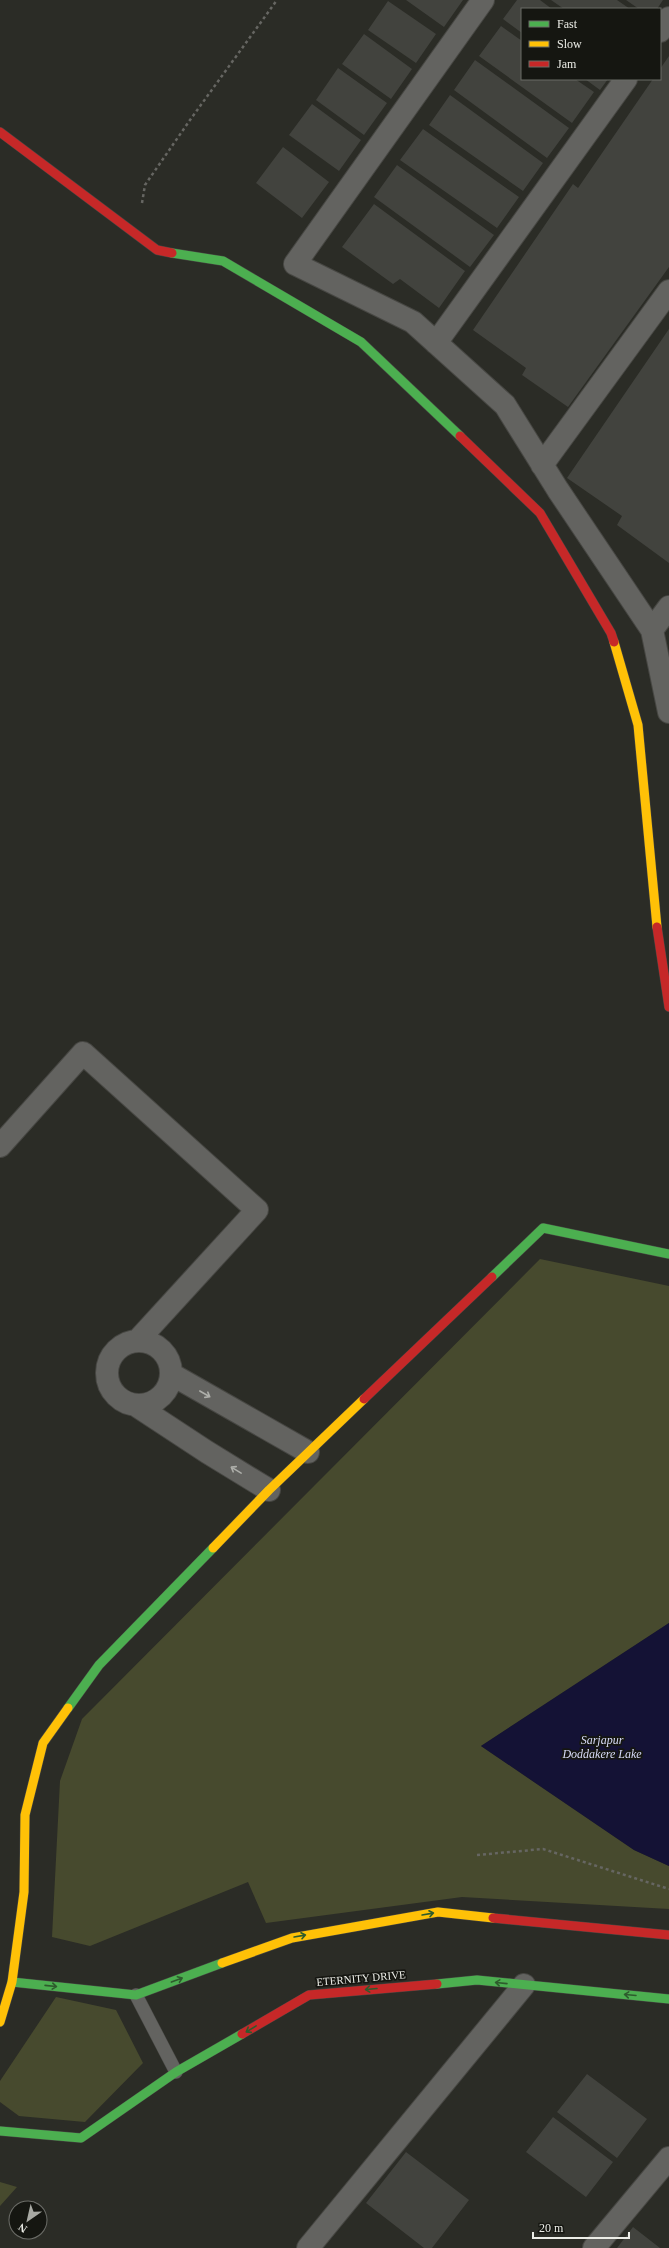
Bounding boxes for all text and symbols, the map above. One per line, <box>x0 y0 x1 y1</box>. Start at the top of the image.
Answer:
legend <box>521 8 661 80</box>
text: Fast <box>557 17 578 31</box>
text: Slow <box>557 37 582 51</box>
text: Jam <box>557 57 577 71</box>
one-way arrow <box>199 1390 211 1398</box>
one-way arrow <box>230 1465 242 1473</box>
water label: Sarjapur Doddakere Lake <box>561 1733 642 1761</box>
one-way arrow <box>421 1909 434 1917</box>
one-way arrow <box>293 1932 306 1940</box>
street label: ETERNITY DRIVE <box>316 1968 406 1988</box>
one-way arrow <box>171 1975 183 1983</box>
one-way arrow <box>495 1979 508 1986</box>
one-way arrow <box>44 1982 57 1990</box>
one-way arrow <box>365 1986 378 1993</box>
one-way arrow <box>624 1991 637 1999</box>
one-way arrow <box>245 2026 257 2034</box>
north arrow <box>8 2200 48 2240</box>
scale bar <box>533 2214 629 2240</box>
text: N <box>16 2221 29 2235</box>
text: 20 m <box>539 2221 564 2235</box>

